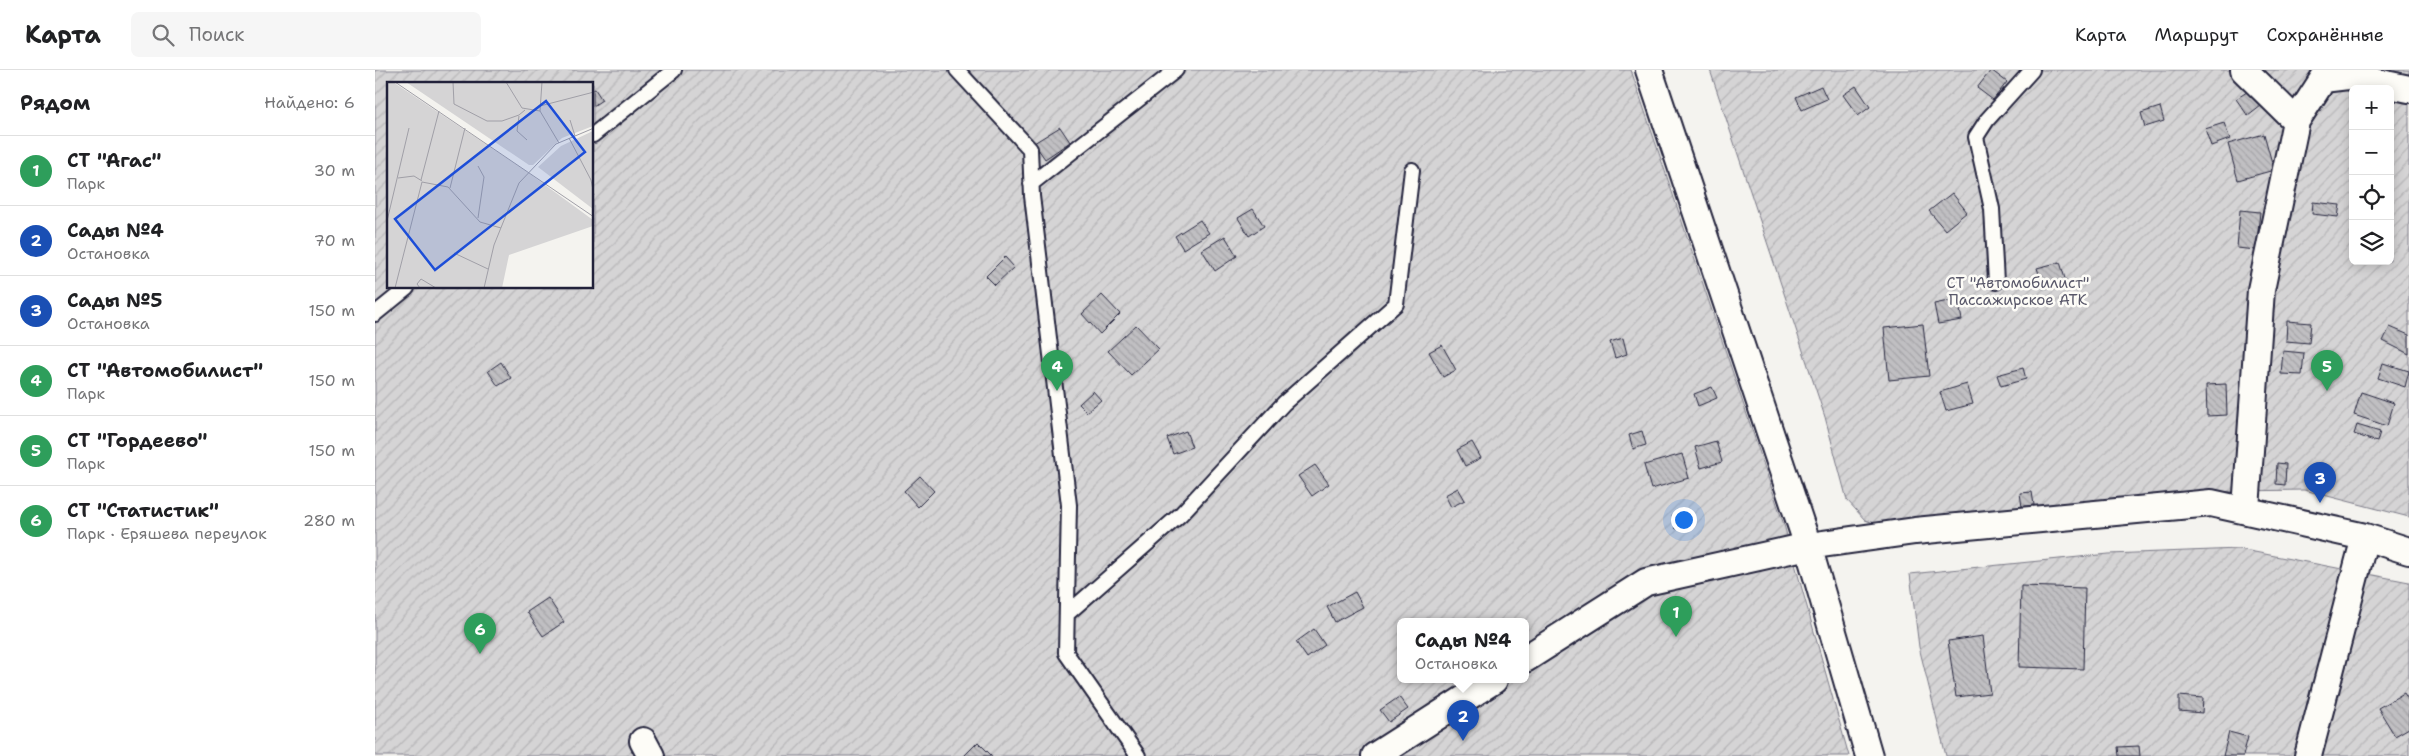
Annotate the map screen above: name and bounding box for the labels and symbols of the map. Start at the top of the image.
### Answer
inset map [387,82,594,289]
park label: СТ "Автомобилист" Пассажирское АТК [1947,273,2089,310]
pin: 4 [1041,350,1073,391]
pin: 5 [2311,350,2343,391]
pin: 3 [2304,462,2336,503]
your location [1671,507,1697,533]
pin: 1 [1660,596,1692,637]
pin: 6 [464,613,496,654]
pin: 2 [1447,700,1479,741]

